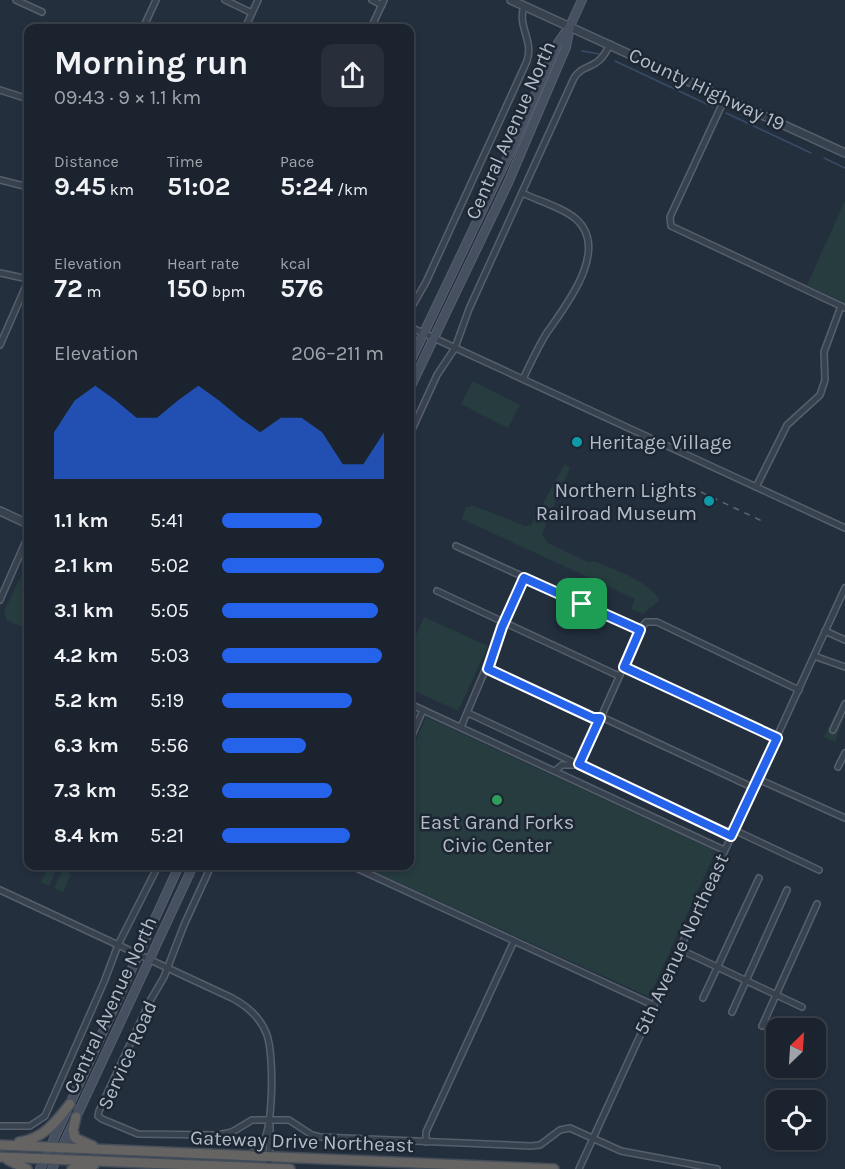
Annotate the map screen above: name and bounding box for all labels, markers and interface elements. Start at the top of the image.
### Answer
street label: Central Avenue North [461,37,560,223]
street label: County Highway 19 [625,43,788,136]
text: Morning run [54,44,248,82]
button: share [321,44,384,107]
text: 09:43 · 9 × 1.1 km [54,86,201,109]
text: Distance [54,152,119,171]
text: Time [167,152,203,171]
text: Pace [280,152,314,171]
text: 9.45 [54,171,106,202]
text: 51:02 [167,171,231,202]
text: 5:24 [280,171,333,202]
text: km [106,180,134,199]
text: /km [333,180,368,199]
text: Elevation [54,254,122,273]
text: Heart rate [167,254,239,273]
text: kcal [280,254,311,273]
text: 72 [54,273,83,304]
text: 150 [167,273,208,304]
text: 576 [280,273,324,304]
text: m [83,282,101,301]
text: bpm [208,282,245,301]
text: Elevation [54,342,139,365]
text: 206–211 m [291,342,384,365]
place label: Heritage Village [589,431,732,454]
marker: Heritage Village [570,435,584,449]
place label: Northern Lights Railroad Museum [536,479,697,525]
marker: Northern Lights Railroad Museum [702,494,716,508]
text: 1.1 km [54,509,108,532]
text: 5:41 [150,509,184,532]
text: 2.1 km [54,554,113,577]
text: 5:02 [150,554,189,577]
pin [556,578,607,629]
icon: arrive [565,587,598,620]
text: 3.1 km [54,599,114,622]
text: 5:05 [150,599,189,622]
text: 4.2 km [54,644,118,667]
text: 5:03 [150,644,190,667]
text: 5.2 km [54,689,118,712]
text: 5:19 [150,689,184,712]
text: 6.3 km [54,734,119,757]
text: 5:56 [150,734,189,757]
text: 7.3 km [54,779,117,802]
text: 5:32 [150,779,189,802]
marker: East Grand Forks Civic Center [490,793,504,807]
place label: East Grand Forks Civic Center [420,811,574,857]
text: 8.4 km [54,824,119,847]
text: 5:21 [150,824,184,847]
street label: 5th Avenue Northeast [629,850,734,1038]
street label: Central Avenue North [59,913,162,1097]
street label: Service Road [93,997,162,1113]
north arrow [766,1018,826,1078]
map controls [766,1018,826,1150]
button: locate [766,1090,826,1150]
street label: Gateway Drive Northeast [190,1126,415,1157]

